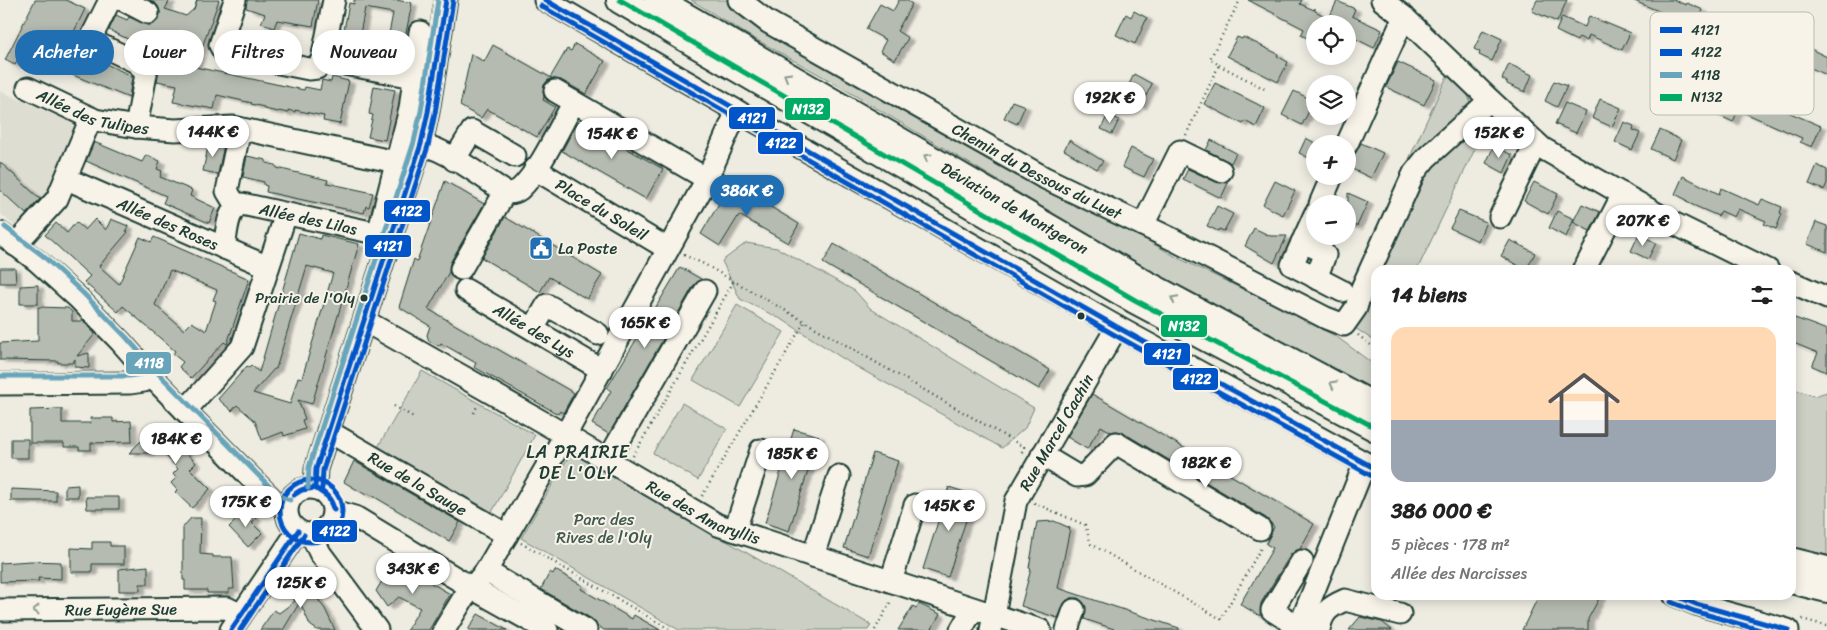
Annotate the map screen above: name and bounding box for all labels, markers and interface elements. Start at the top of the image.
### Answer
legend [1650,12,1814,115]
map controls [1306,15,1356,245]
button: locate [1306,15,1356,65]
text: 4121 [1691,18,1720,43]
chip: Acheter [15,30,114,75]
chip: Louer [124,30,204,75]
chip: Filtres [214,30,302,75]
chip: Nouveau [312,30,415,75]
text: 4122 [1691,40,1722,65]
text: 4118 [1691,63,1721,88]
one-way arrow [783,72,792,82]
button: layers [1306,75,1356,125]
street label: Allée des Tulipes [31,79,151,142]
pin: 192K € [1069,82,1151,124]
text: 192K € [1085,83,1135,112]
text: N132 [1691,85,1722,110]
line badge: N132 [784,97,831,121]
text: N132 [791,97,825,122]
line badge: 4121 [728,106,776,130]
text: 4121 [737,106,766,131]
street label: Chemin du Dessous du Luet [947,114,1128,228]
pin: 144K € [172,116,254,158]
pin: 152K € [1458,116,1540,159]
text: 144K € [187,117,239,146]
pin: 154K € [571,118,653,160]
text: 152K € [1474,118,1524,147]
text: 154K € [586,119,638,148]
line badge: 4122 [757,131,804,155]
text: 4122 [765,131,797,156]
button: + [1306,135,1356,185]
one-way arrow [924,154,933,164]
street label: Déviation de Montgeron [936,154,1095,263]
street label: Place du Soleil [550,170,654,249]
pin: 386K € [706,174,788,217]
text: 386K € [721,176,773,205]
street label: Allée des Roses [111,188,224,258]
street label: Allée des Lilas [256,194,361,243]
button: − [1306,195,1356,245]
line badge: 4122 [383,199,431,223]
text: 4122 [391,199,423,224]
pin: 207K € [1602,204,1684,247]
text: 207K € [1617,206,1670,235]
line badge: 4121 [364,234,412,258]
text: 4121 [373,234,402,259]
place label: La Poste [558,234,617,263]
public building icon: La Poste [528,235,554,261]
text: 14 biens [1391,276,1467,314]
icon: filters [1748,281,1776,309]
place label: Prairie de l'Oly [255,285,355,311]
marker: Prairie de l'Oly [359,293,369,303]
street label: Allée des Lys [487,294,581,366]
one-way arrow [1171,296,1180,306]
pin: 165K € [604,306,686,349]
text: 165K € [620,308,670,337]
unlabelled marker [1076,311,1086,321]
line badge: N132 [1160,314,1208,338]
text: N132 [1167,314,1201,339]
line badge: 4121 [1143,342,1191,366]
text: 4121 [1152,342,1181,367]
line badge: 4118 [125,351,172,375]
text: 4118 [133,351,164,376]
icon: home [1539,360,1629,450]
line badge: 4122 [1172,367,1219,391]
text: 4122 [1180,367,1212,392]
street label: Rue Marcel Cachin [1010,368,1102,496]
one-way arrow [1329,380,1338,390]
pin: 184K € [135,422,217,465]
text: 184K € [150,424,202,453]
district label: LA PRAIRIE DE L'OLY [526,436,630,489]
pin: 185K € [751,438,833,480]
text: 185K € [767,439,817,468]
street label: Rue de la Sauge [363,443,473,524]
pin: 182K € [1165,446,1247,489]
text: 182K € [1181,448,1231,477]
street label: Rue des Amaryllis [641,471,765,553]
pin: 175K € [205,486,287,528]
text: 175K € [221,487,271,516]
pin: 145K € [908,490,990,532]
text: 145K € [923,491,975,520]
text: 386 000 € [1391,492,1492,530]
park label: Parc des Rives de l'Oly [556,505,652,552]
line badge: 4122 [311,519,358,543]
text: 4122 [319,519,351,544]
text: 5 pièces · 178 m² [1391,530,1510,559]
pin: 343K € [372,552,454,595]
text: 343K € [387,554,439,583]
text: Allée des Narcisses [1391,559,1527,588]
pin: 125K € [260,566,342,609]
text: 125K € [276,568,326,597]
street label: Rue Eugène Sue [65,594,177,624]
one-way arrow [32,605,40,615]

